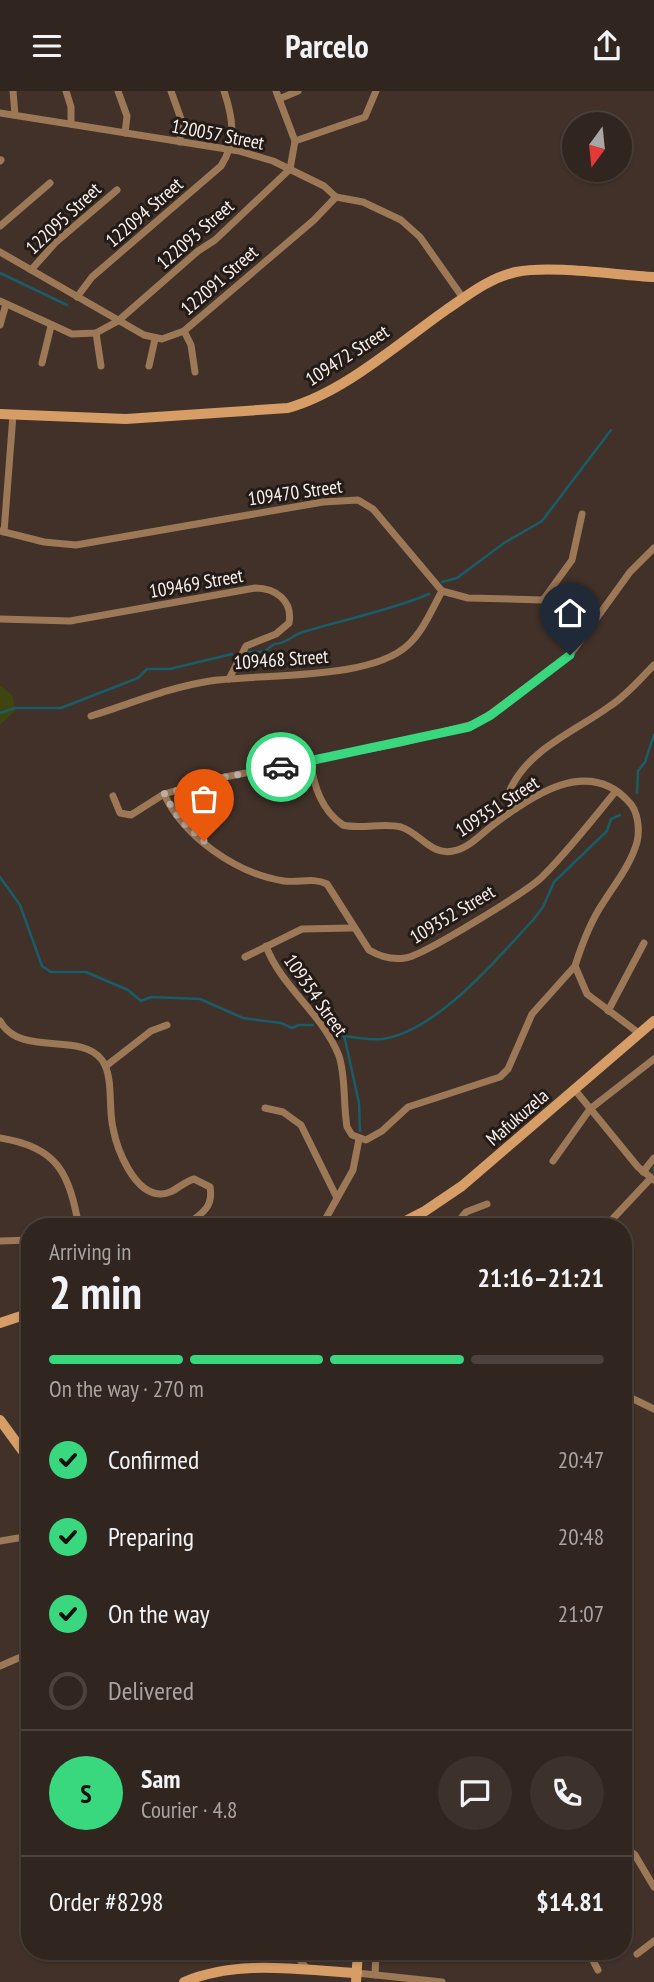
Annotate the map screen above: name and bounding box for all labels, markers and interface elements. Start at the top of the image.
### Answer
text: Parcelo [285,25,369,67]
icon: menu [28,27,66,65]
icon: share [588,27,626,65]
north arrow [562,112,632,182]
map controls [562,112,632,182]
street label: 120057 Street [170,113,267,155]
street label: 122094 Street [100,171,188,252]
street label: 122095 Street [20,176,106,259]
street label: 122093 Street [151,193,239,274]
street label: 122091 Street [175,239,263,320]
street label: 109472 Street [301,319,394,391]
street label: 109470 Street [246,473,344,510]
street label: 109469 Street [147,563,245,603]
pin [540,583,600,655]
icon: home [551,594,589,632]
street label: 109468 Street [233,644,330,674]
courier [246,732,316,802]
icon: car [262,748,300,786]
pin [174,769,234,841]
street label: 109351 Street [451,770,544,842]
icon: bag [185,780,223,818]
street label: 109352 Street [405,879,499,949]
street label: 109354 Street [279,949,353,1041]
street label: Mafukuzela [481,1083,553,1151]
text: Arriving in [49,1237,131,1266]
text: 21:16–21:21 [477,1261,604,1294]
text: 2 min [49,1262,142,1322]
text: On the way · 270 m [49,1374,204,1403]
icon: check [49,1441,87,1479]
text: Confirmed [108,1443,199,1476]
text: 20:47 [558,1445,604,1474]
icon: check [49,1518,87,1556]
text: Preparing [108,1520,194,1553]
text: 20:48 [558,1522,604,1551]
icon: check [49,1595,87,1633]
text: On the way [108,1597,210,1630]
text: 21:07 [558,1599,604,1628]
text: Delivered [108,1674,194,1707]
button: chat [438,1756,512,1830]
button: phone [530,1756,604,1830]
text: Sam [141,1762,180,1795]
text: S [80,1777,92,1810]
text: Courier · 4.8 [141,1795,237,1824]
text: Order #8298 [49,1885,164,1918]
text: $14.81 [536,1885,604,1918]

